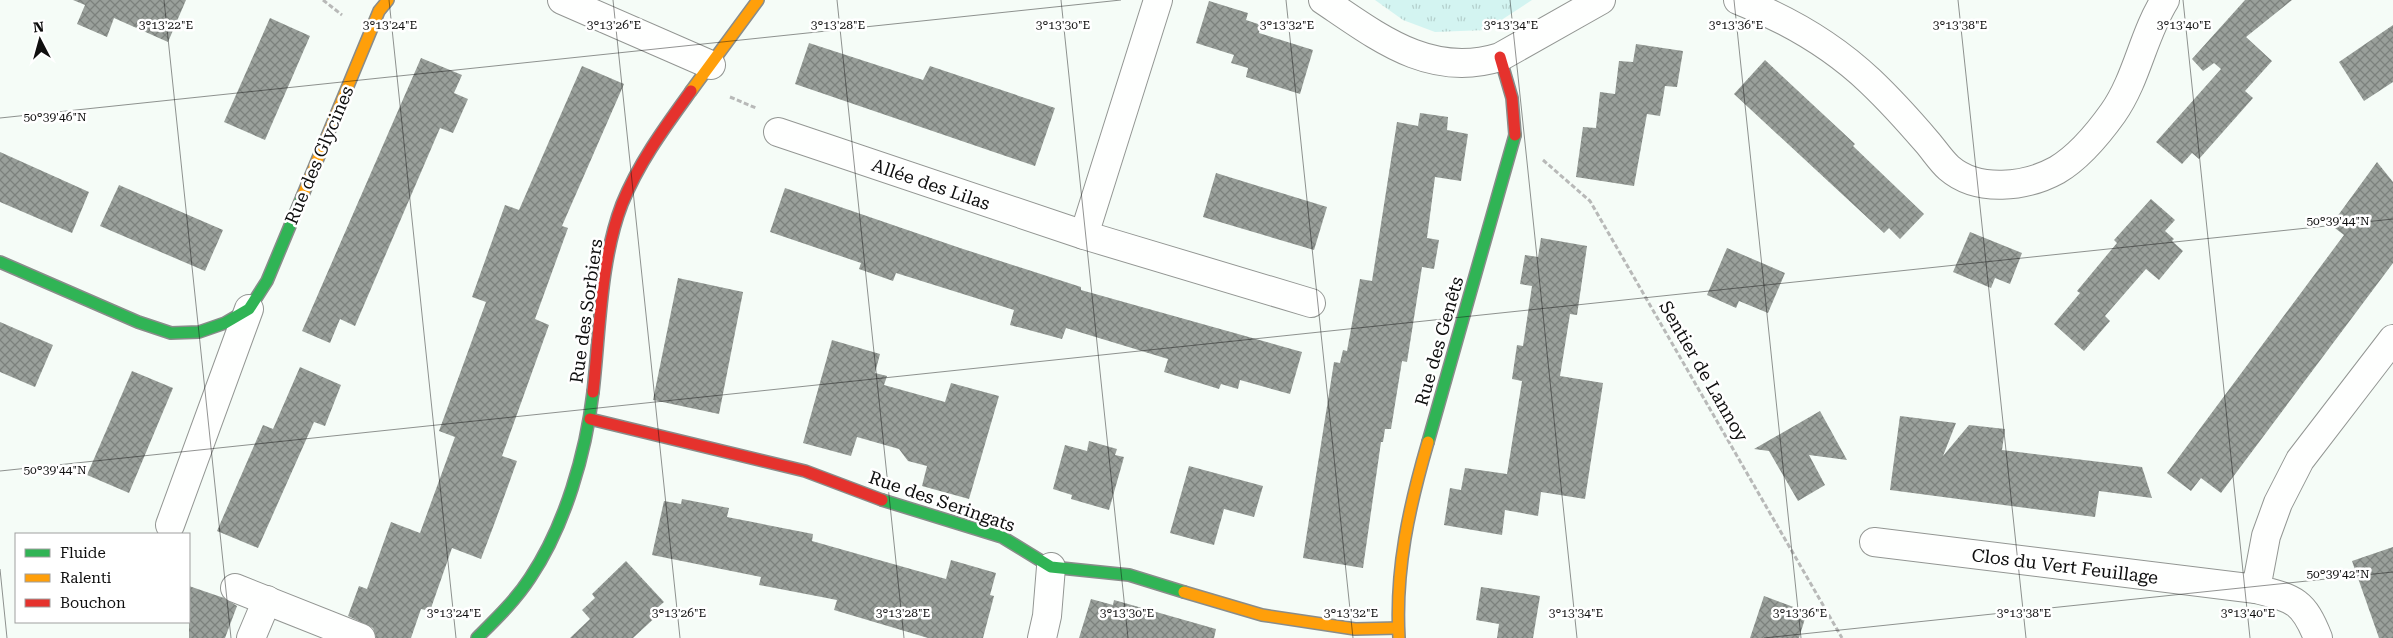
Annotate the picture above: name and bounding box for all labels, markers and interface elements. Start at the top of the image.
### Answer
north arrow [15,15,65,65]
text: 3°13'22"E [139,18,193,32]
text: 3°13'24"E [363,18,417,32]
text: 3°13'26"E [587,18,641,32]
text: 3°13'28"E [811,18,865,32]
text: 3°13'30"E [1036,18,1090,32]
text: 3°13'32"E [1260,18,1314,32]
text: 3°13'34"E [1484,18,1538,32]
text: 3°13'36"E [1709,18,1763,32]
text: 3°13'38"E [1933,18,1987,32]
text: 3°13'40"E [2157,18,2211,32]
text: N [32,19,45,36]
street label: Rue des Glycines [280,83,358,227]
text: 50°39'46"N [23,110,87,124]
street label: Allée des Lilas [869,154,993,214]
text: 50°39'44"N [2306,214,2370,228]
street label: Rue des Sorbiers [565,238,607,384]
street label: Rue des Genêts [1411,274,1467,408]
street label: Sentier de Lannoy [1655,297,1753,445]
text: 50°39'44"N [23,463,87,477]
street label: Rue des Seringats [866,466,1018,536]
legend [15,533,190,623]
text: Fluide [60,544,106,562]
street label: Clos du Vert Feuillage [1971,544,2160,588]
text: 50°39'42"N [2306,567,2370,581]
text: Ralenti [60,569,112,587]
text: Bouchon [60,594,126,612]
text: 3°13'24"E [427,606,481,620]
text: 3°13'26"E [652,606,706,620]
text: 3°13'28"E [876,606,930,620]
text: 3°13'30"E [1100,606,1154,620]
text: 3°13'32"E [1324,606,1378,620]
text: 3°13'34"E [1549,606,1603,620]
text: 3°13'36"E [1773,606,1827,620]
text: 3°13'38"E [1997,606,2051,620]
text: 3°13'40"E [2221,606,2275,620]

